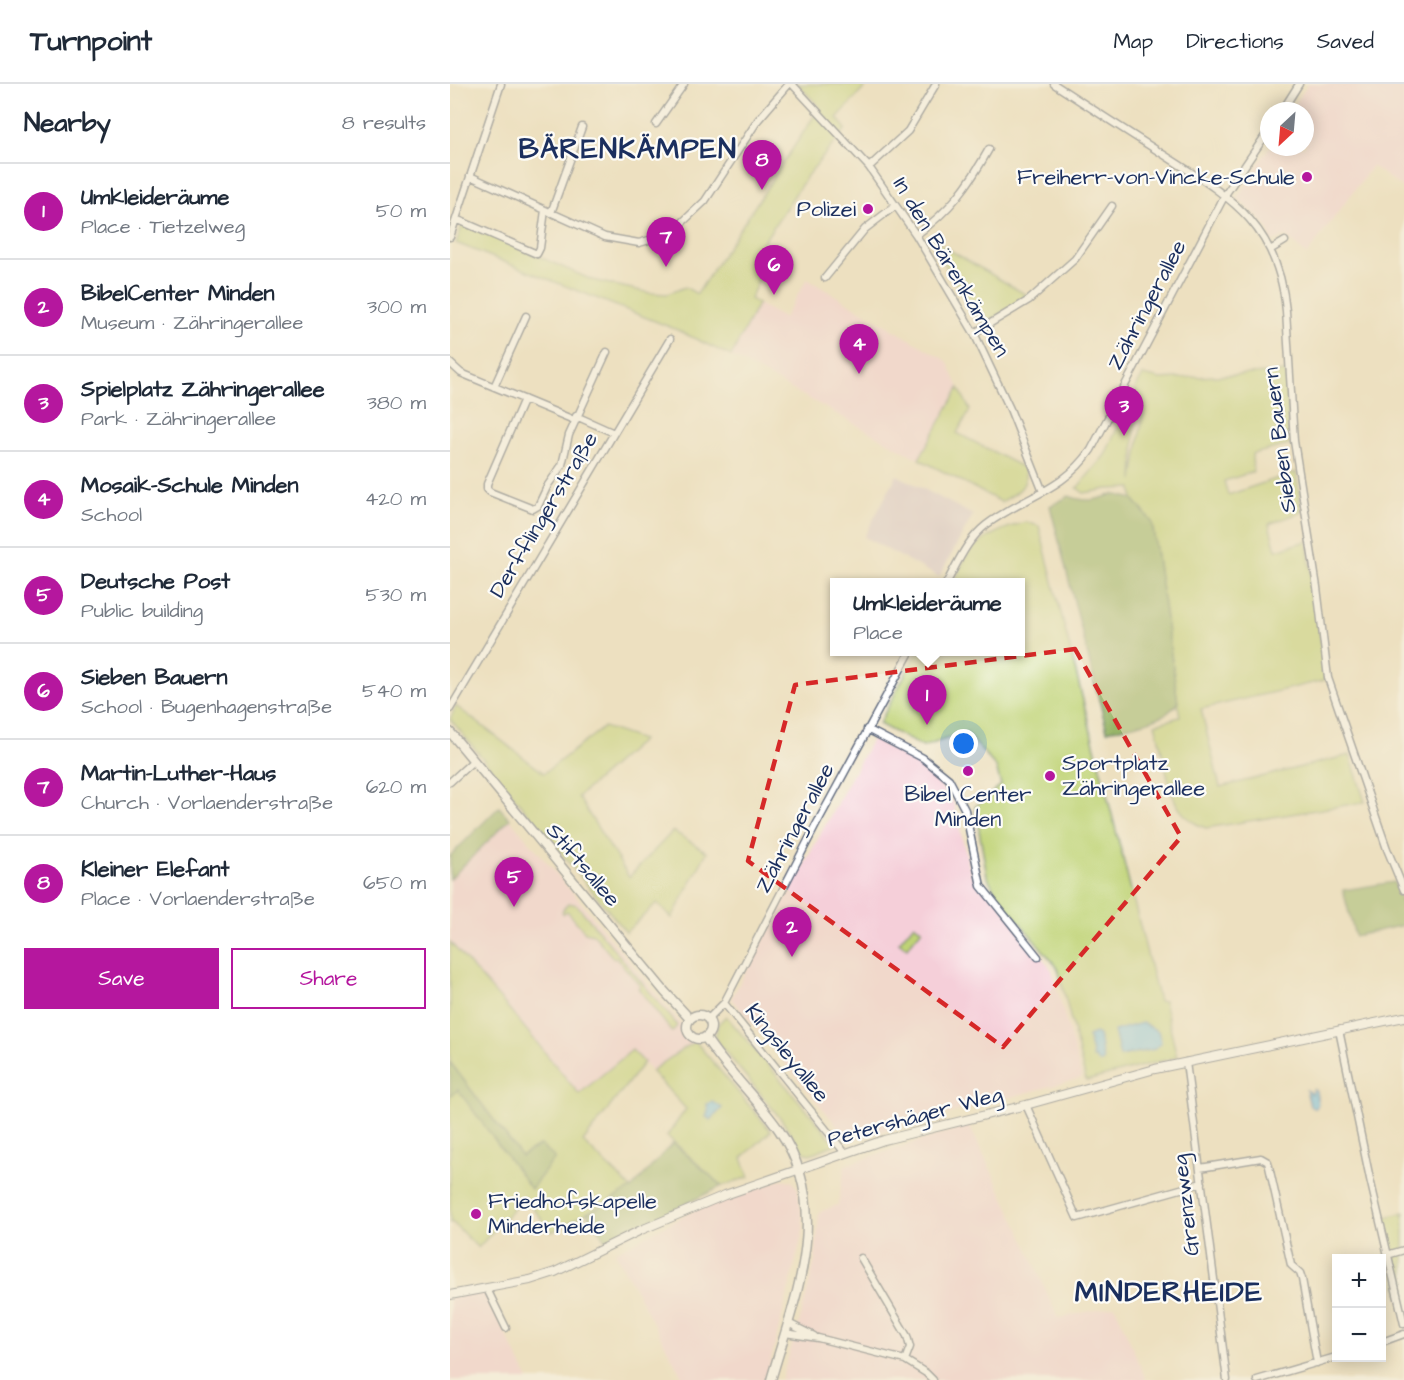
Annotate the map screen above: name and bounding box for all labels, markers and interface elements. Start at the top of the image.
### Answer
text: Turnpoint [30,22,152,61]
text: Map [1113,27,1153,56]
text: Directions [1186,27,1284,56]
text: Saved [1317,27,1374,56]
north arrow [1260,102,1314,156]
text: Nearby [24,105,111,141]
text: 8 results [342,109,426,137]
district label: BÄRENKÄMPEN [519,130,737,169]
pin: 8 [742,141,782,190]
place label: Freiherr-von-Vincke-Schule [1017,162,1295,193]
marker: Freiherr-von-Vincke-Schule [1300,170,1314,184]
street label: In den Bärenkämpen [885,171,1017,363]
text: Umkleideräume [81,182,229,213]
place label: Polizei [797,194,856,225]
text: 1 [42,197,45,225]
text: 50 m [376,197,426,225]
marker: Polizei [861,202,875,216]
text: Place · Tietzelweg [81,213,245,241]
pin: 7 [646,218,686,267]
street label: Zähringerallee [1100,234,1195,376]
pin: 6 [754,246,794,295]
text: BibelCenter Minden [81,278,275,309]
text: 2 [38,293,49,321]
text: 300 m [367,293,426,321]
text: Museum · Zähringerallee [81,309,303,337]
pin: 4 [840,324,878,374]
street label: Sieben Bauern [1256,365,1304,515]
text: Spielplatz Zähringerallee [81,374,325,405]
pin: 3 [1104,386,1144,436]
text: 3 [38,389,49,417]
text: 380 m [367,389,426,417]
text: Park · Zähringerallee [81,405,276,433]
street label: Derfflingerstraße [482,426,607,604]
text: Mosaik-Schule Minden [81,470,299,501]
text: 4 [37,485,50,513]
text: 420 m [365,485,426,513]
text: School [81,501,142,529]
text: Deutsche Post [81,566,230,597]
popup [830,578,1025,656]
text: 5 [36,581,51,609]
text: 530 m [365,581,426,609]
text: Umkleideräume [853,588,1002,619]
text: Public building [81,597,203,625]
text: Place [853,619,903,647]
text: Sieben Bauern [81,662,227,693]
pin: 1 [908,676,946,725]
text: 6 [37,677,50,705]
text: 540 m [362,677,426,705]
text: School · Bugenhagenstraße [81,693,332,721]
your location [949,729,978,758]
place label: Sportplatz Zähringerallee [1062,748,1205,805]
street label: Zähringerallee [748,757,843,899]
text: Martin-Luther-Haus [81,758,276,789]
marker: Bibel Center Minden [961,764,975,778]
marker: Sportplatz Zähringerallee [1043,769,1057,783]
text: 7 [37,773,50,801]
text: 620 m [366,773,426,801]
place label: Bibel Center Minden [905,779,1031,835]
text: Church · Vorlaenderstraße [81,789,333,817]
street label: Stiftsallee [539,816,627,914]
text: Kleiner Elefant [81,854,229,885]
pin: 5 [494,858,534,907]
text: 8 [37,869,50,897]
text: 650 m [363,869,426,897]
text: Place · Vorlaenderstraße [81,885,315,913]
pin: 2 [772,908,812,957]
button: Save [24,948,219,1009]
button: Share [231,948,426,1009]
street label: Kingsleyallee [737,997,837,1110]
street label: Petershäger Weg [824,1079,1006,1156]
street label: Grenzweg [1164,1152,1209,1258]
place label: Friedhofskapelle Minderheide [488,1186,657,1242]
marker: Friedhofskapelle Minderheide [469,1207,483,1221]
map controls [1332,1254,1386,1362]
button: + [1332,1254,1386,1308]
district label: MINDERHEIDE [1075,1273,1263,1312]
button: − [1332,1308,1386,1362]

